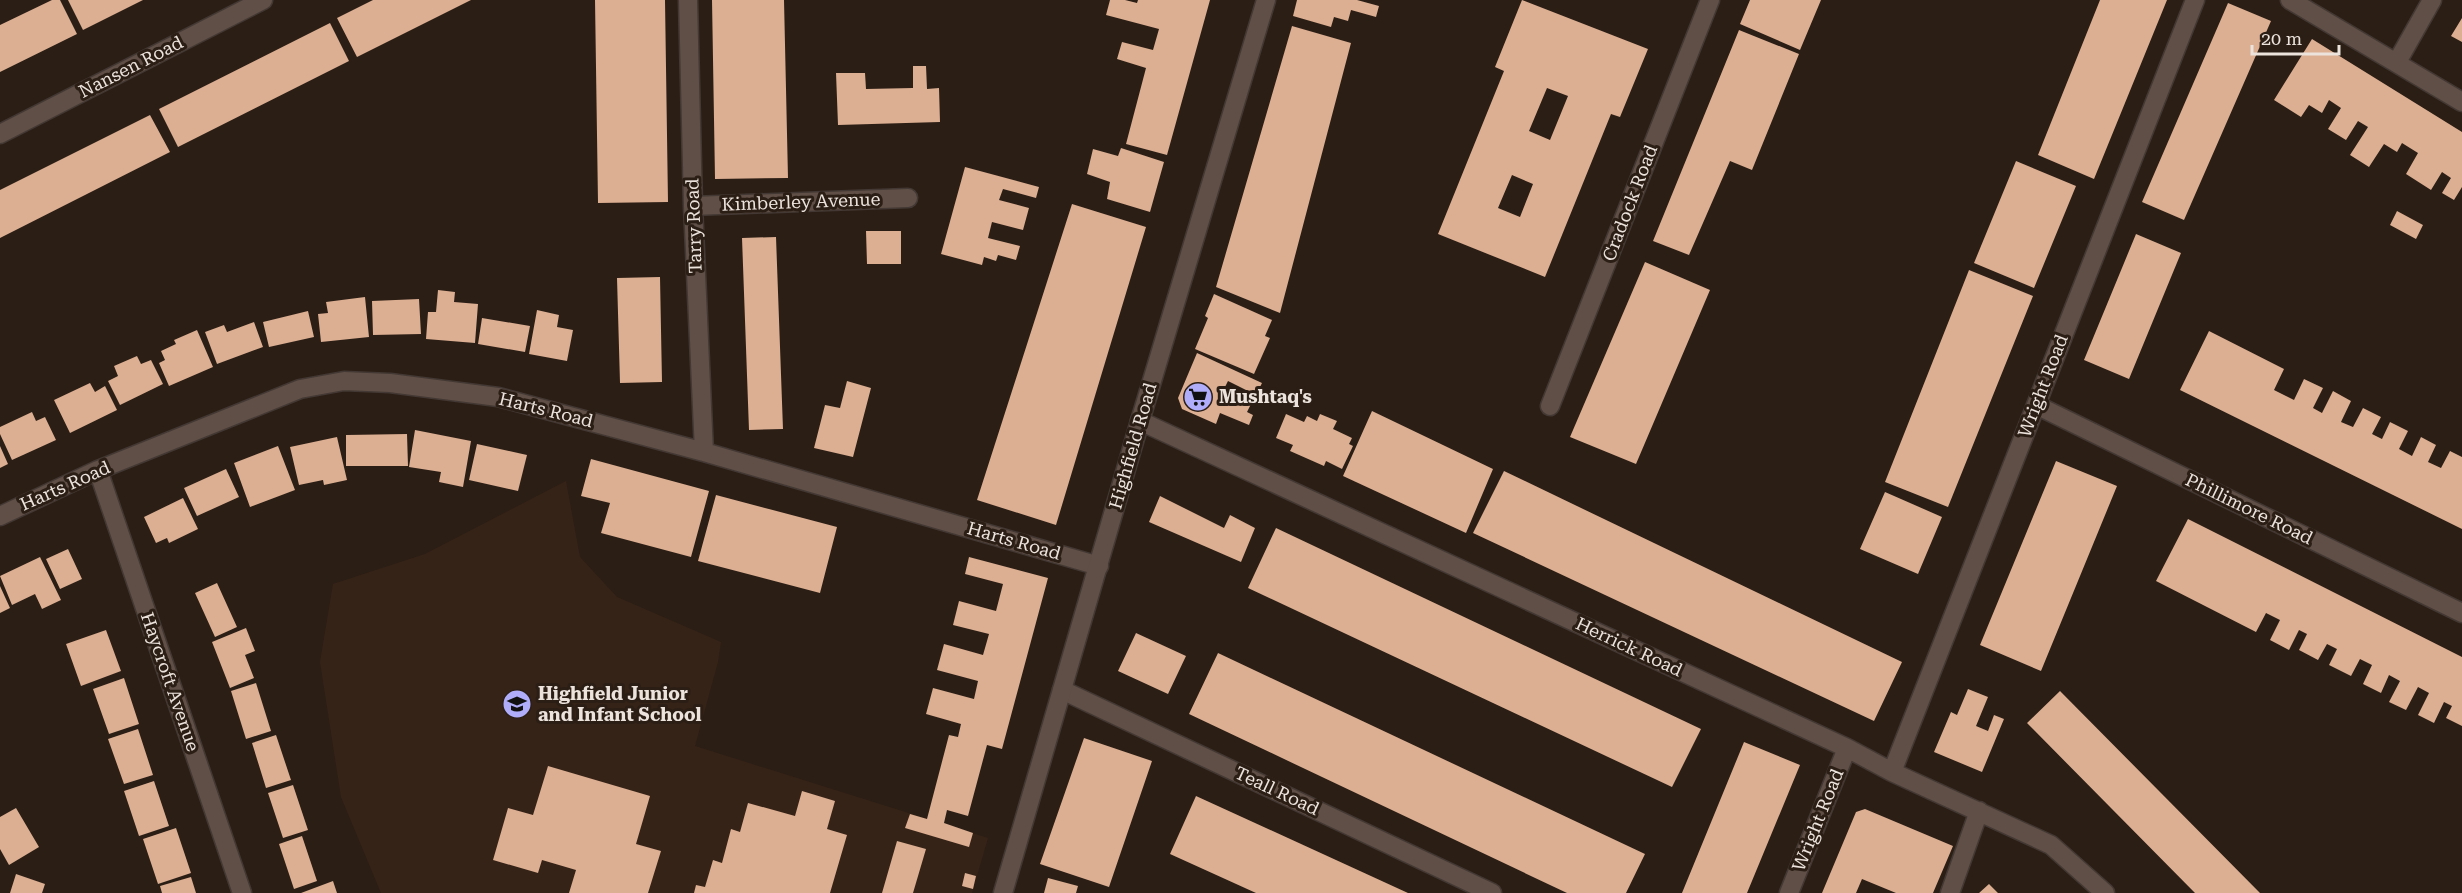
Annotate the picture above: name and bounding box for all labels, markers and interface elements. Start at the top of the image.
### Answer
scale bar [2252,18,2339,56]
text: 20 m [2261,28,2302,49]
street label: Nansen Road [75,31,187,102]
street label: Cradock Road [1598,141,1661,264]
street label: Tarry Road [681,178,706,274]
street label: Kimberley Avenue [721,188,881,215]
street label: Wright Road [2013,331,2072,440]
street label: Highfield Road [1104,380,1161,511]
supermarket icon: Mushtaq's [1182,381,1214,413]
place label: Mushtaq's [1219,386,1312,407]
street label: Harts Road [497,388,596,431]
street label: Harts Road [17,456,113,515]
street label: Phillimore Road [2182,469,2317,549]
street label: Harts Road [965,517,1064,564]
street label: Haycroft Avenue [137,610,204,754]
street label: Herrick Road [1572,613,1686,681]
place label: Highfield Junior and Infant School [538,683,702,725]
school or university icon: Highfield Junior and Infant School [501,688,533,720]
street label: Teall Road [1232,762,1323,819]
street label: Wright Road [1788,765,1848,874]

